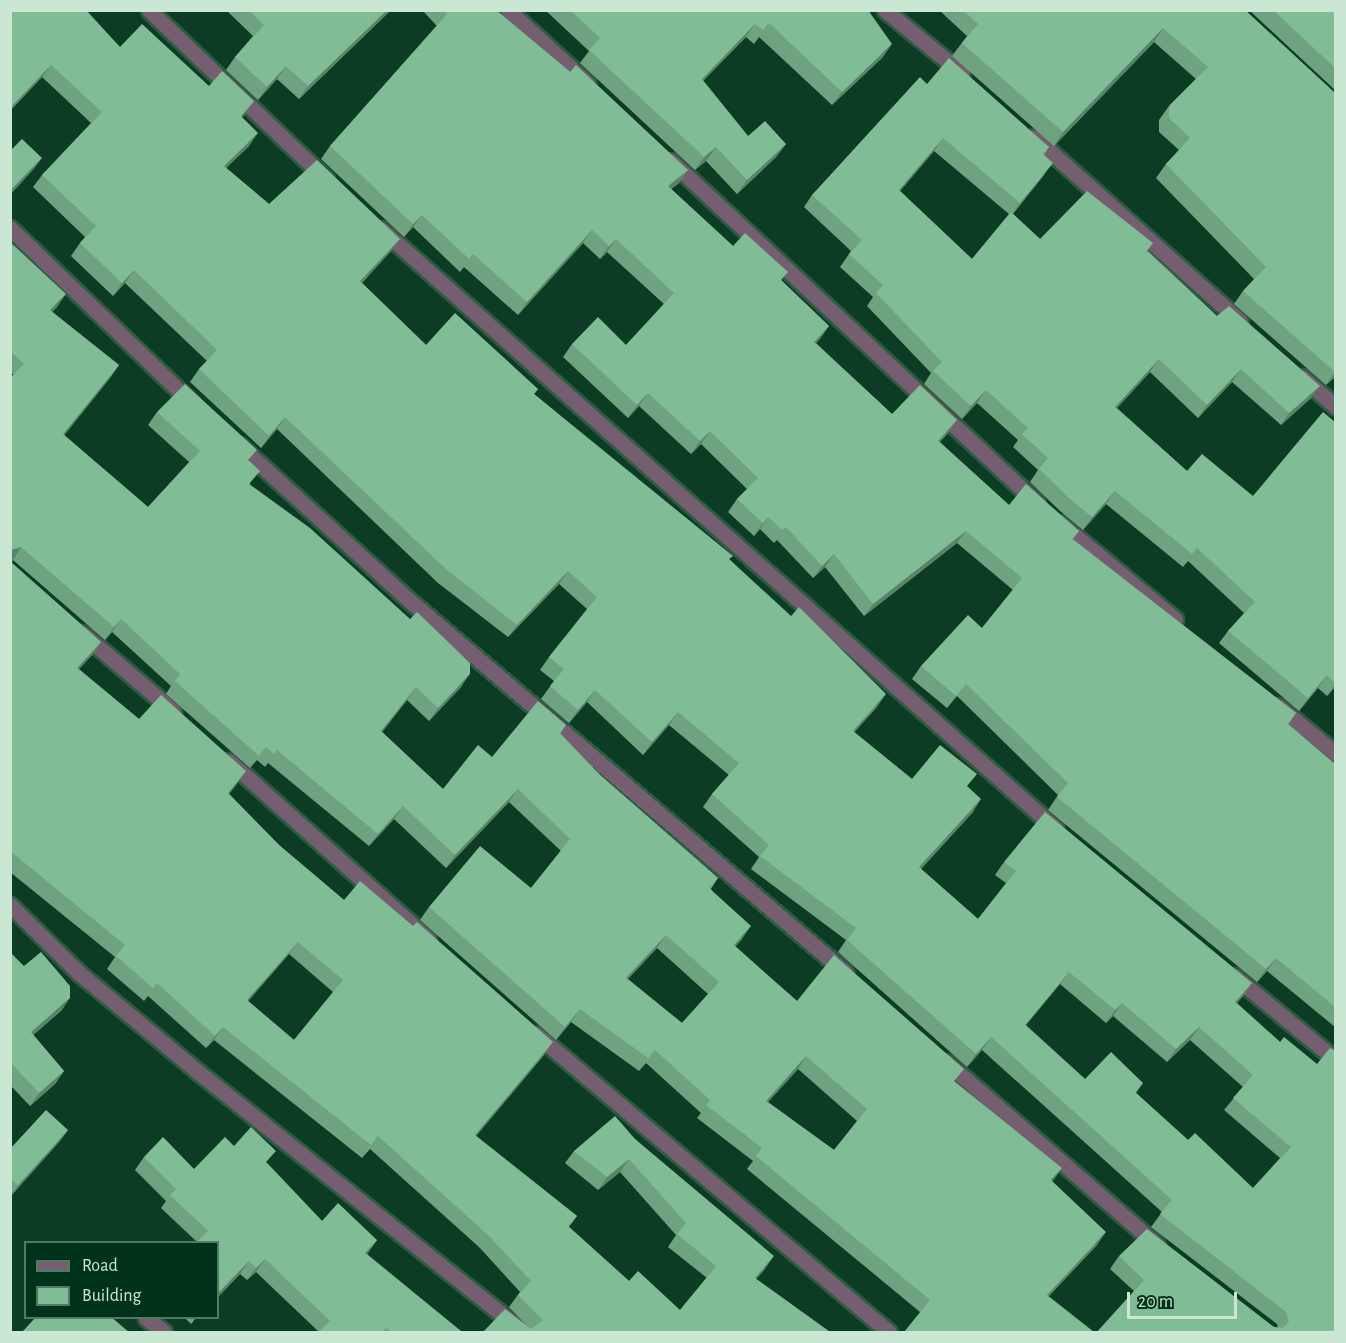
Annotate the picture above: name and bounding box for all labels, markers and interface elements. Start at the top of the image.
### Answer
legend [24,1241,219,1319]
text: Road [82,1257,118,1275]
scale bar [1130,1280,1240,1318]
text: Building [82,1287,141,1305]
text: 20 m [1138,1293,1173,1311]

